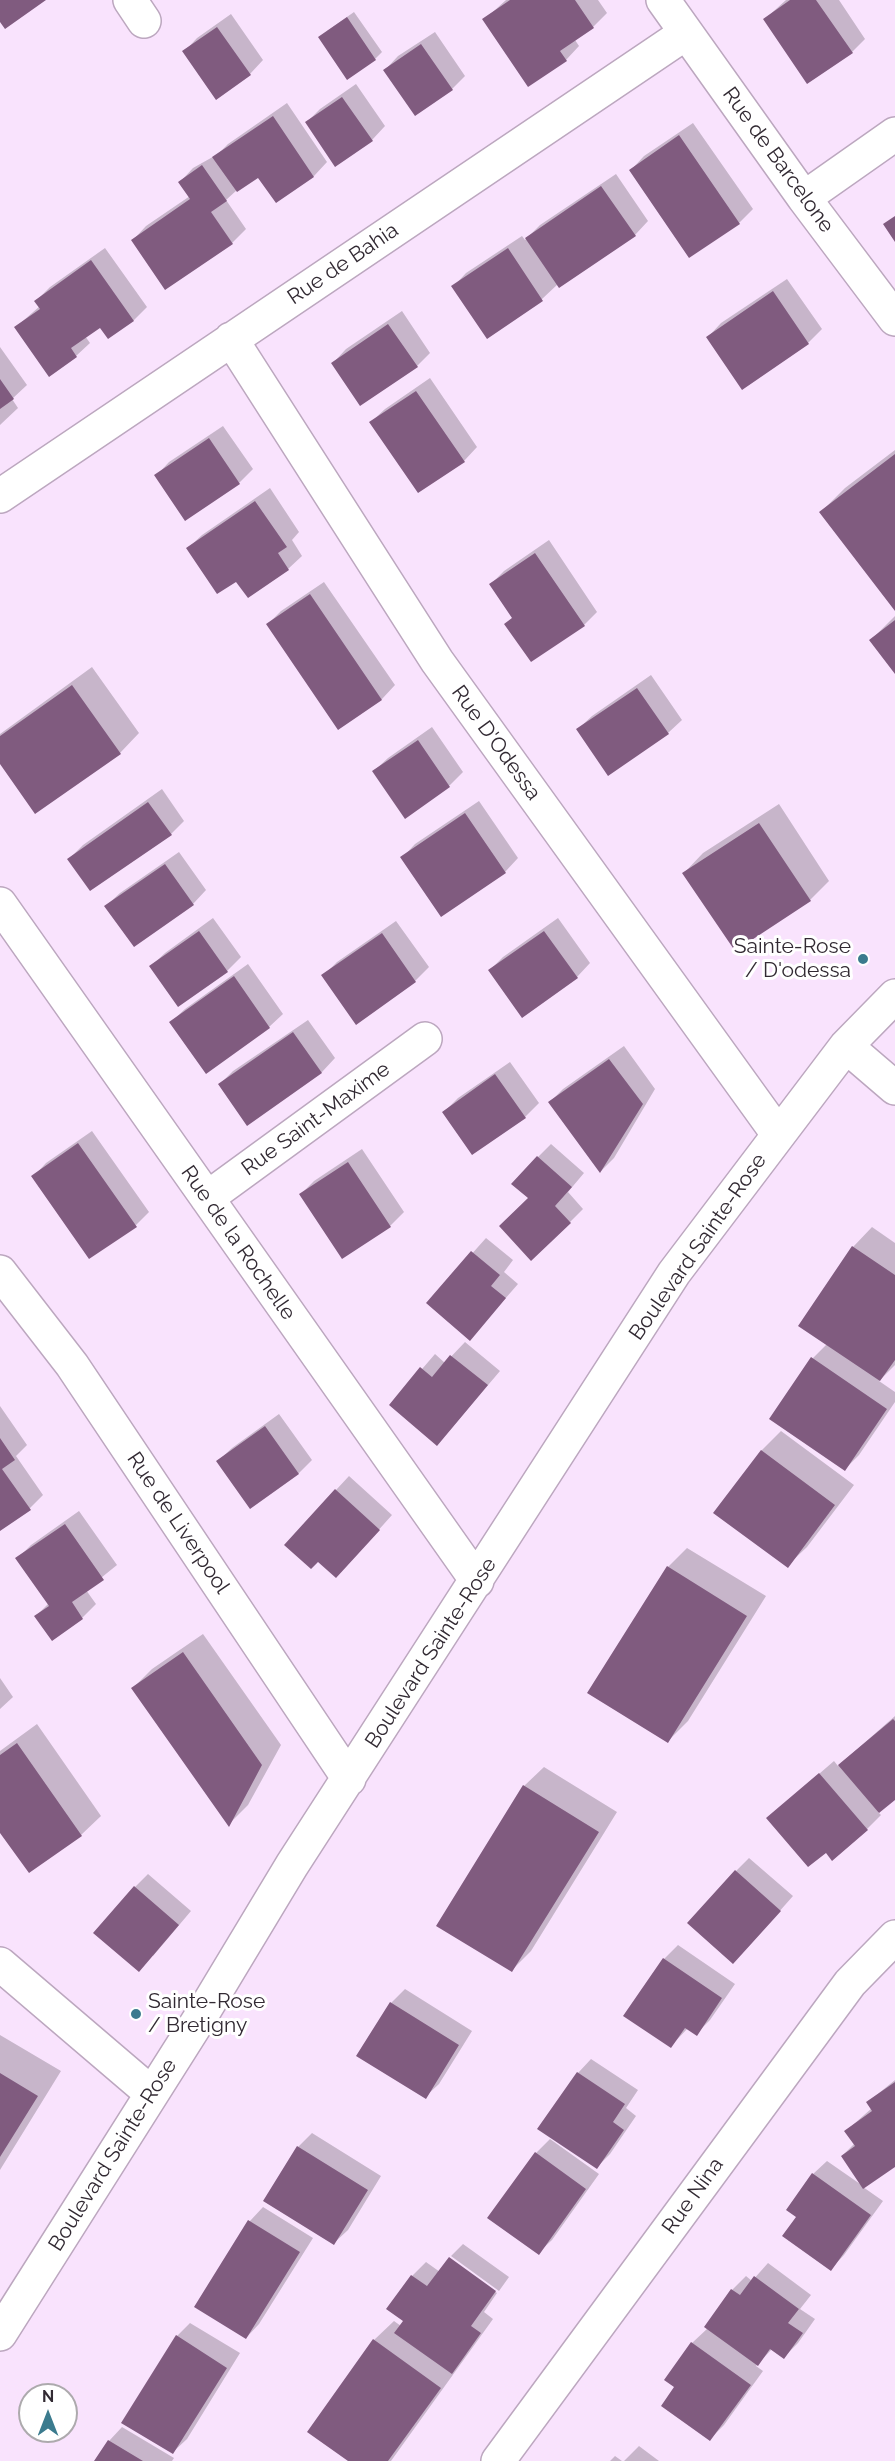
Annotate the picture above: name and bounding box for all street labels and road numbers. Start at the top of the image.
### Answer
street label: Rue de Barcelone [717,82,839,238]
street label: Rue de Bahia [283,218,403,310]
street label: Rue D'Odessa [446,681,546,805]
street label: Rue Saint-Maxime [237,1057,395,1181]
street label: Boulevard Sainte-Rose [624,1149,772,1345]
street label: Rue de la Rochelle [175,1161,301,1325]
street label: Rue de Liverpool [121,1447,235,1599]
street label: Boulevard Sainte-Rose [360,1553,502,1753]
street label: Boulevard Sainte-Rose [44,2054,182,2256]
street label: Rue Nina [657,2153,729,2239]

